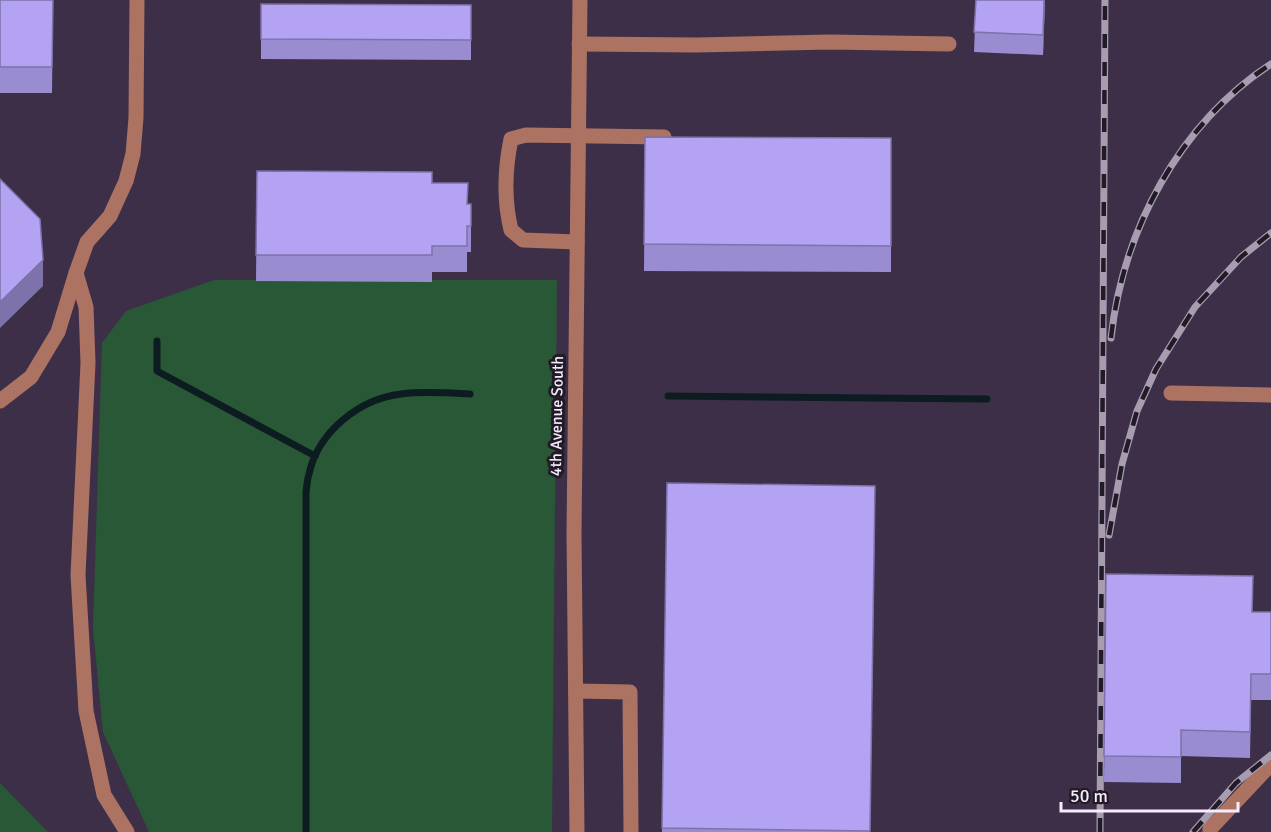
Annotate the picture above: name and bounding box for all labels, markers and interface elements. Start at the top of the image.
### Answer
street label: 4th Avenue South [546,356,568,476]
scale bar [1061,775,1238,813]
text: 50 m [1070,785,1108,807]

